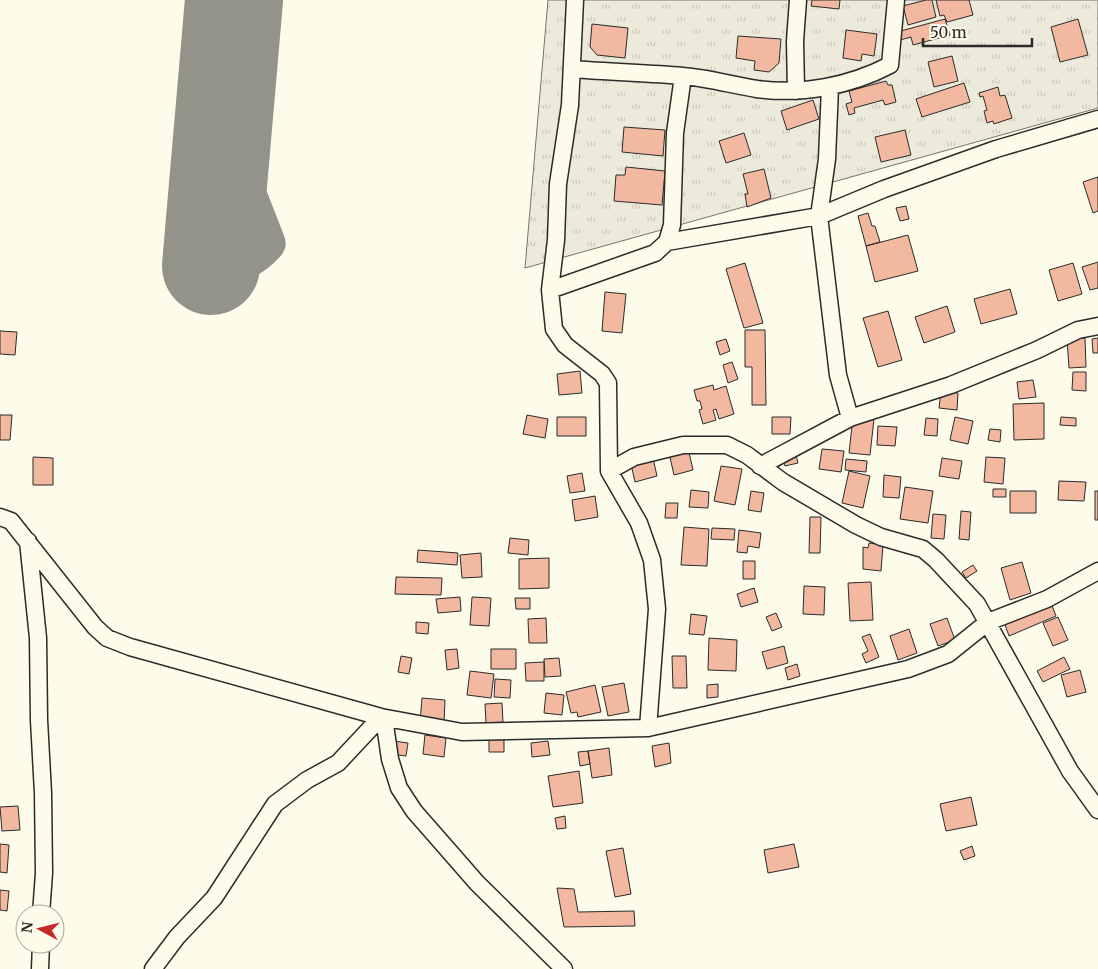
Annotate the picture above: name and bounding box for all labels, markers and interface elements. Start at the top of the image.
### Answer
scale bar [923,15,1032,47]
text: 50 m [930,23,967,42]
north arrow [15,904,65,954]
text: N [17,921,37,934]

